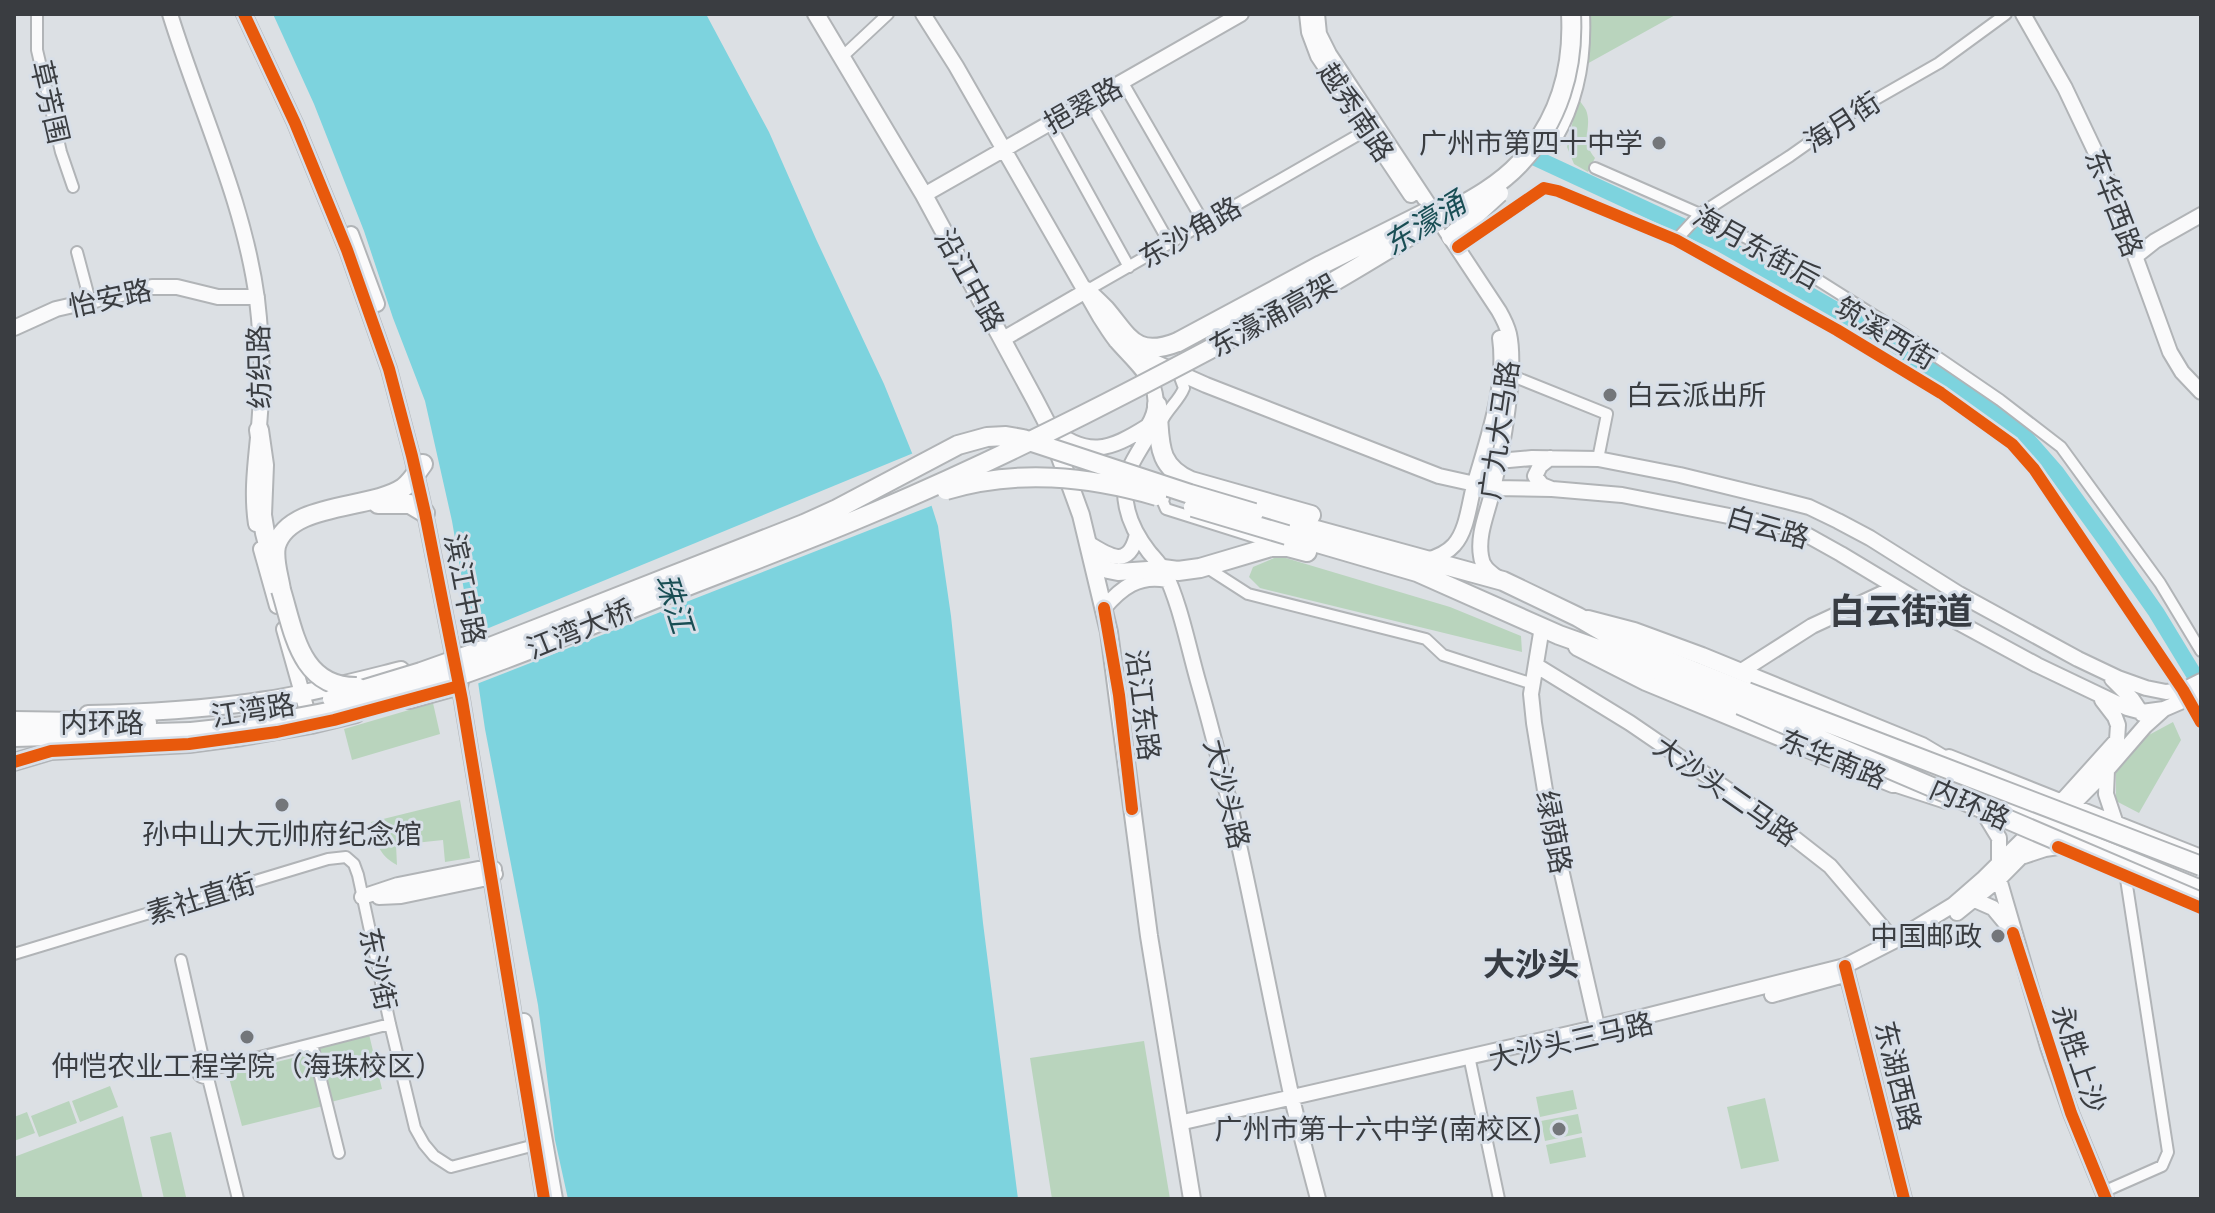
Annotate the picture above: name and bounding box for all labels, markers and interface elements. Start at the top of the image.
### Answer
street label: 越秀南路 [1311,56,1401,168]
street label: 草芳围 [24,57,76,147]
street label: 挹翠路 [1038,70,1128,140]
street label: 海月街 [1798,85,1886,159]
place label: 广州市第四十中学 [1419,126,1643,160]
marker: 广州市第四十中学 [1650,134,1668,152]
street label: 东华西路 [2078,145,2150,261]
water label: 东濠涌 [1376,182,1474,262]
street label: 东沙角路 [1133,189,1247,275]
street label: 海月东街后 [1688,198,1826,296]
street label: 沿江中路 [928,223,1012,337]
street label: 东濠涌高架 [1204,266,1342,364]
street label: 怡安路 [65,273,155,323]
street label: 筑溪西街 [1829,290,1943,376]
street label: 纺织路 [241,325,277,409]
street label: 广九大马路 [1472,358,1526,502]
place label: 白云派出所 [1626,378,1766,412]
marker: 白云派出所 [1601,386,1619,404]
street label: 白云路 [1723,499,1813,555]
street label: 滨江中路 [438,531,492,647]
water label: 珠江 [649,569,702,640]
district label: 白云街道 [1829,589,1973,633]
street label: 江湾大桥 [522,592,638,666]
street label: 沿江东路 [1119,647,1167,763]
street label: 江湾路 [209,687,297,733]
street label: 内环路 [60,706,144,740]
street label: 东华南路 [1775,722,1891,796]
street label: 大沙头二马路 [1647,729,1805,853]
street label: 大沙头路 [1197,736,1257,852]
street label: 内环路 [1925,771,2015,837]
street label: 绿荫路 [1529,788,1579,876]
marker: 孙中山大元帅府纪念馆 [273,796,291,814]
place label: 孙中山大元帅府纪念馆 [142,817,422,851]
street label: 素社直街 [142,865,260,931]
place label: 中国邮政 [1870,919,1982,953]
street label: 东沙街 [353,924,403,1014]
marker: 中国邮政 [1989,927,2007,945]
district label: 大沙头 [1483,945,1579,984]
street label: 永胜上沙 [2045,1001,2113,1117]
street label: 大沙头三马路 [1485,1006,1657,1076]
street label: 东湖西路 [1868,1018,1928,1134]
marker: 仲恺农业工程学院（海珠校区） [238,1028,256,1046]
place label: 仲恺农业工程学院（海珠校区） [51,1049,443,1083]
place label: 广州市第十六中学(南校区) [1215,1112,1543,1146]
marker: 广州市第十六中学(南校区) [1550,1120,1568,1138]

